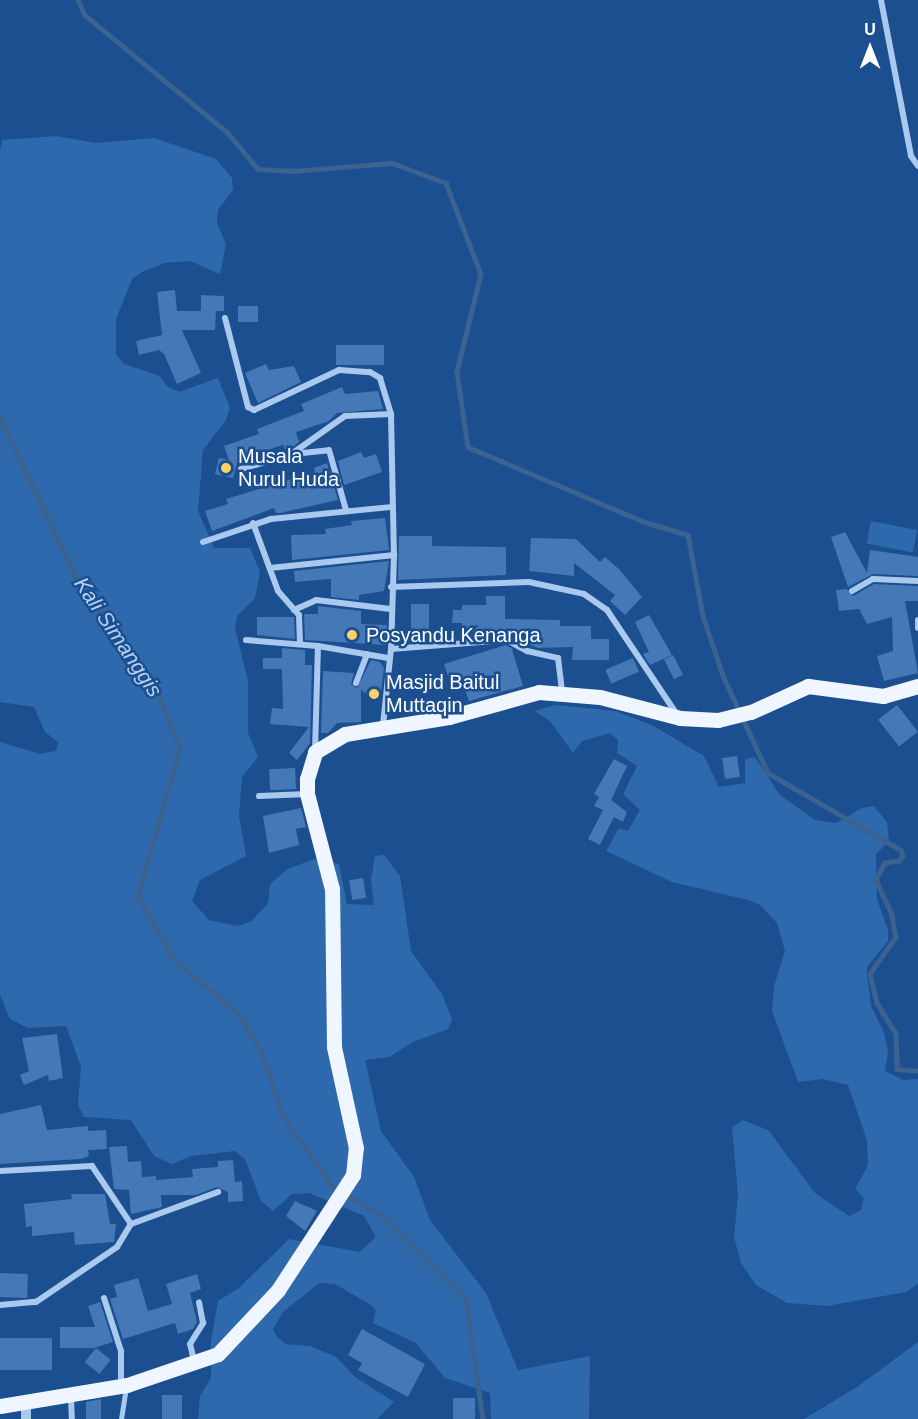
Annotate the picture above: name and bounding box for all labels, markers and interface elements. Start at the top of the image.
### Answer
north arrow [840,18,900,78]
text: U [864,21,876,38]
place label: Musala Nurul Huda [238,444,339,491]
marker: Musala Nurul Huda [219,461,233,475]
water label: Kali Simanggis [69,572,167,702]
place label: Posyandu Kenanga [366,623,541,647]
marker: Posyandu Kenanga [343,626,361,644]
place label: Masjid Baitul Muttaqin [386,670,499,717]
marker: Masjid Baitul Muttaqin [367,687,381,701]

